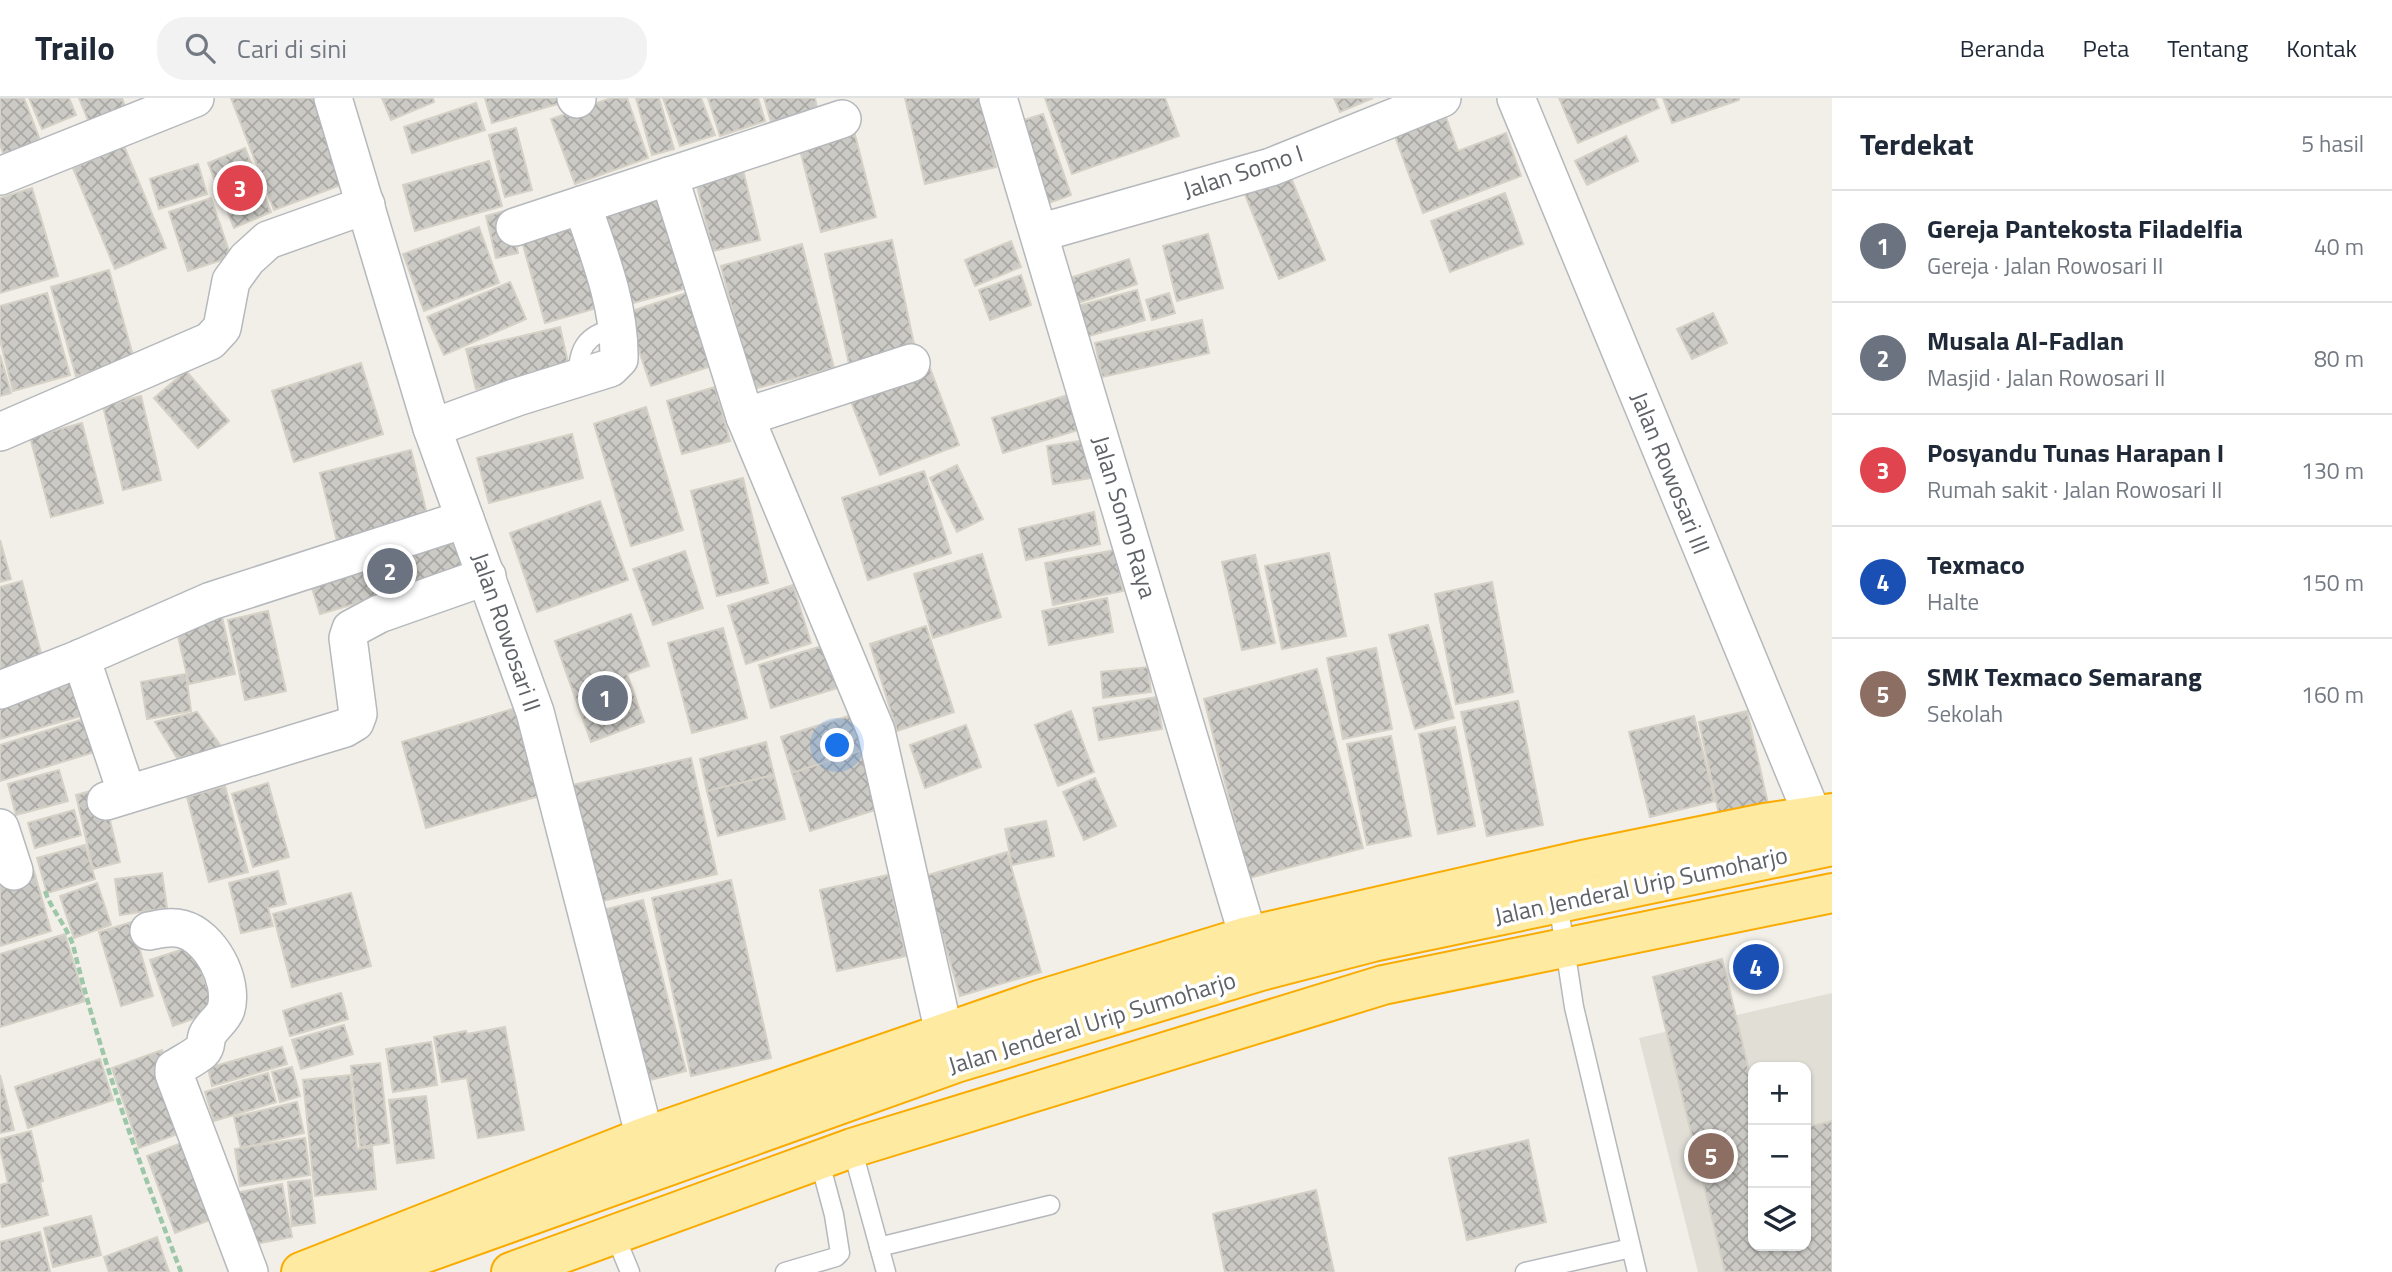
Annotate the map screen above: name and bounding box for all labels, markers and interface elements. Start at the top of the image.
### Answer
search box [157,17,647,80]
text: Trailo [35,23,115,73]
icon: search [181,29,219,67]
text: Cari di sini [237,29,347,68]
text: Beranda [1960,30,2045,66]
text: Peta [2083,30,2129,66]
text: Tentang [2167,30,2248,66]
text: Kontak [2286,30,2357,66]
text: Terdekat [1860,121,1974,167]
text: 5 hasil [2301,126,2364,161]
street label: Jalan Somo I [1178,135,1307,207]
pin: 3 [217,162,263,214]
text: Gereja Pantekosta Filadelfia [1927,209,2243,248]
text: 1 [1877,229,1889,264]
text: 40 m [2314,229,2364,264]
text: Gereja · Jalan Rowosari II [1927,248,2163,283]
text: Musala Al-Fadlan [1927,321,2124,360]
text: 2 [1877,341,1889,376]
text: 80 m [2314,341,2364,376]
text: Masjid · Jalan Rowosari II [1927,360,2165,395]
street label: Jalan Rowosari III [1622,386,1720,559]
street label: Jalan Somo Raya [1083,431,1167,603]
text: Posyandu Tunas Harapan I [1927,433,2224,472]
text: 3 [1877,453,1889,488]
text: 130 m [2301,453,2364,488]
text: Rumah sakit · Jalan Rowosari II [1927,472,2222,507]
pin: 2 [367,545,413,597]
text: Texmaco [1927,545,2025,584]
street label: Jalan Rowosari II [463,547,551,716]
text: 4 [1877,565,1889,600]
text: 150 m [2301,565,2364,600]
text: Halte [1927,584,1979,619]
text: SMK Texmaco Semarang [1927,657,2202,696]
pin: 1 [582,672,628,724]
text: 5 [1877,677,1889,712]
text: 160 m [2301,677,2364,712]
text: Sekolah [1927,696,2003,731]
your location [820,728,854,762]
street label: Jalan Jenderal Urip Sumoharjo [1491,836,1791,934]
pin: 4 [1733,941,1779,993]
street label: Jalan Jenderal Urip Sumoharjo [943,961,1240,1083]
map controls [1748,1062,1811,1251]
button: + [1748,1062,1811,1125]
button: − [1748,1125,1811,1188]
pin: 5 [1688,1130,1734,1182]
button: layers [1748,1188,1811,1251]

